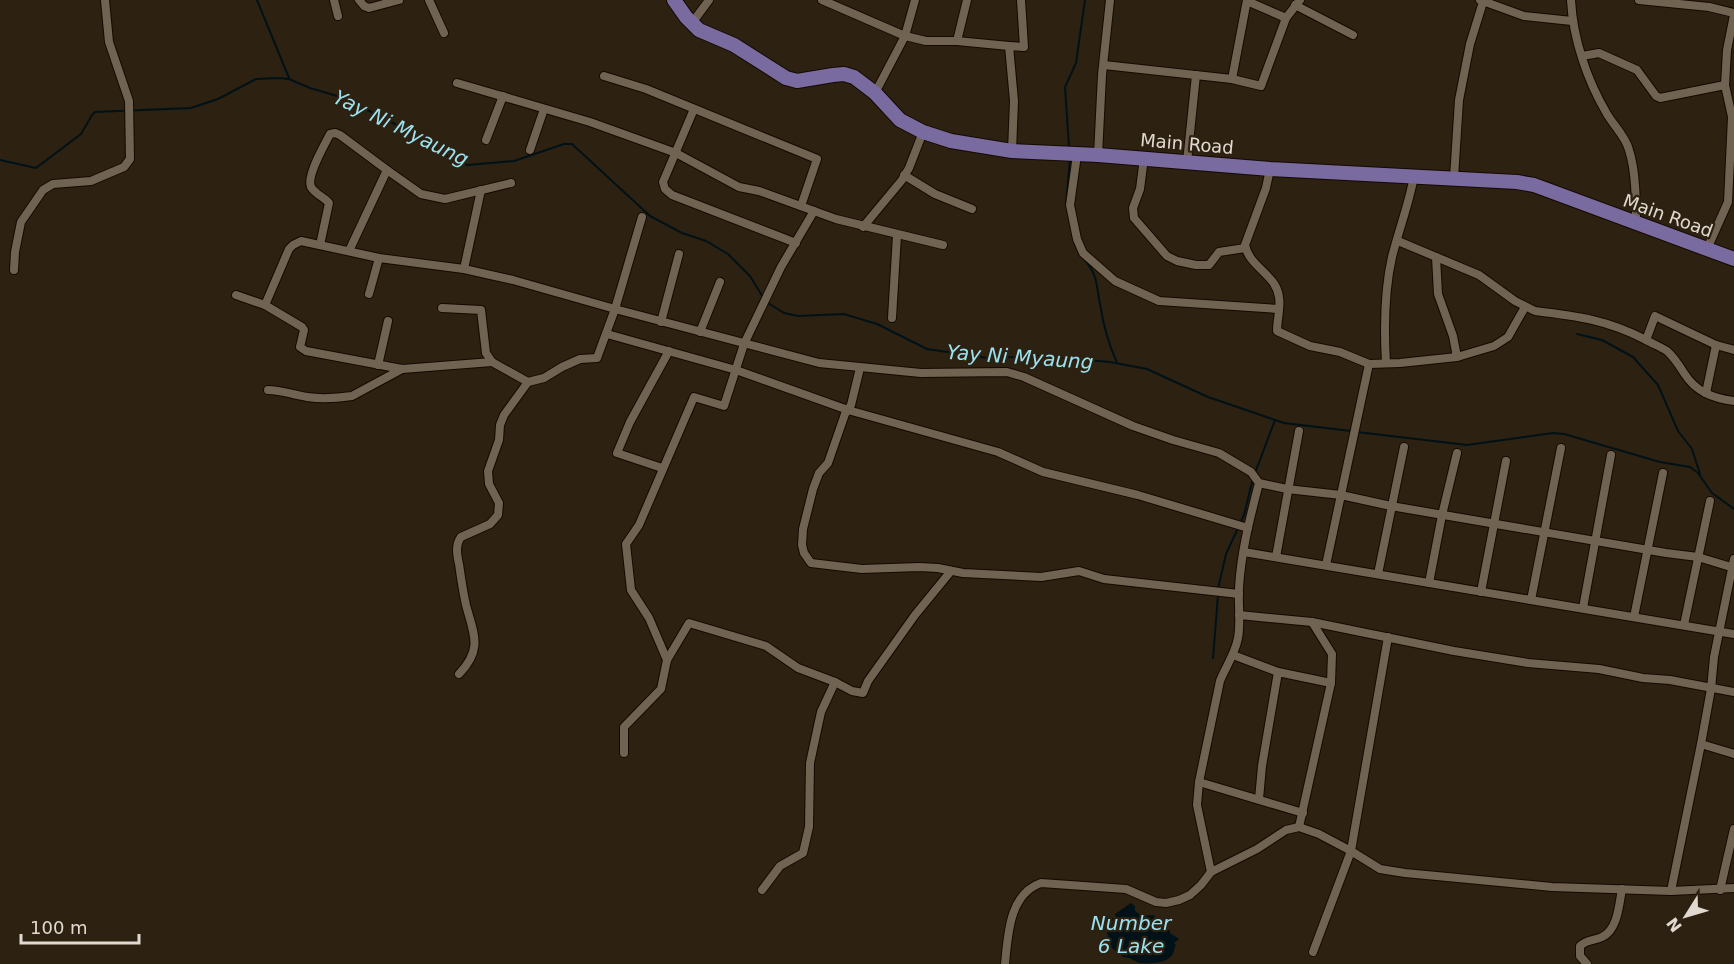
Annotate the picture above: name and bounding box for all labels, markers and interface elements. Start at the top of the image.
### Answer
water label: Yay Ni Myaung [330,85,472,171]
street label: Main Road [1139,129,1235,158]
street label: Main Road [1620,190,1716,241]
water label: Yay Ni Myaung [946,340,1094,374]
north arrow [1656,886,1716,946]
scale bar [21,907,140,945]
water label: Number 6 Lake [1091,911,1173,958]
text: N [1663,914,1686,936]
text: 100 m [30,917,88,938]

